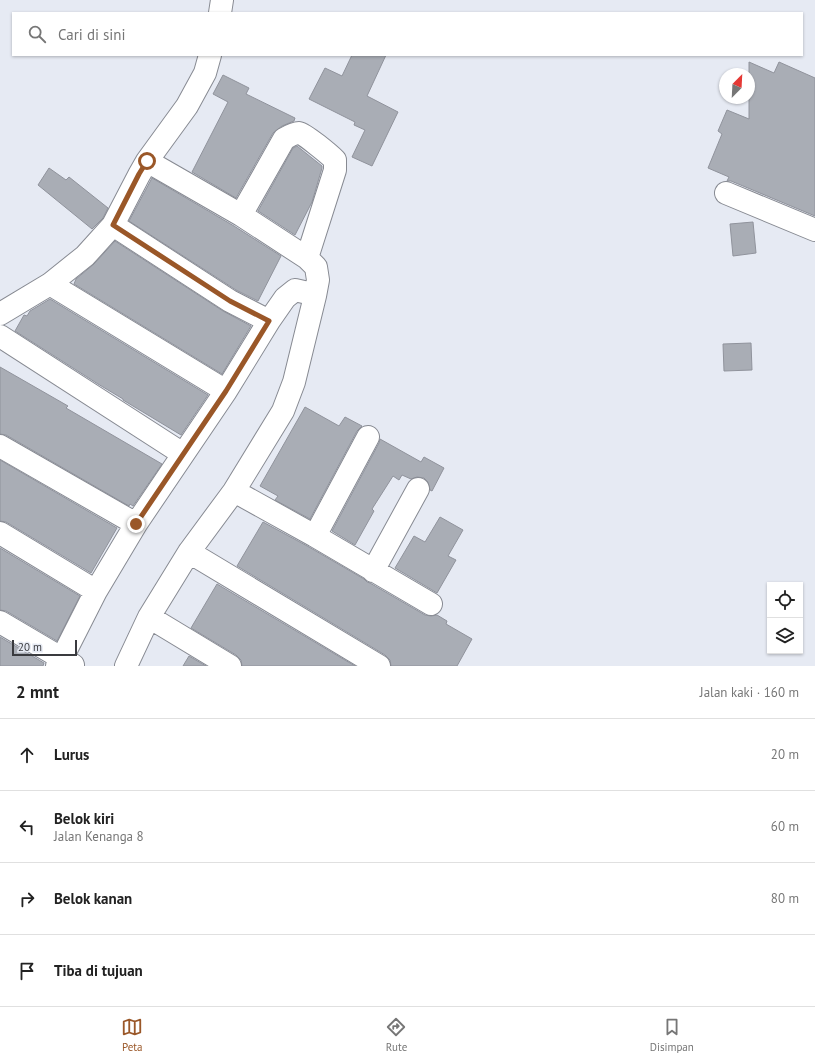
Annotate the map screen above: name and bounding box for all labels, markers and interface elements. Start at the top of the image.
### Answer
search box [12,12,803,56]
icon: search [26,23,48,45]
text: Cari di sini [58,25,126,44]
north arrow [719,68,755,104]
route start [138,152,156,170]
route end [127,515,145,533]
map controls [767,582,803,654]
button: locate [767,582,803,618]
button: layers [767,618,803,654]
scale bar [12,638,77,657]
text: 20 m [18,640,42,654]
text: 2 mnt [16,681,59,703]
text: Jalan kaki · 160 m [700,684,799,701]
icon: ahead [16,744,38,766]
text: Lurus [54,745,89,764]
text: 20 m [771,746,799,763]
text: Belok kiri [54,809,114,828]
icon: left [16,816,38,838]
text: 60 m [771,818,799,835]
text: Jalan Kenanga 8 [54,828,144,845]
icon: right [16,888,38,910]
text: Belok kanan [54,889,132,908]
text: 80 m [771,890,799,907]
icon: arrive [16,960,38,982]
text: Tiba di tujuan [54,961,143,980]
tab: Peta [121,1016,143,1054]
tab: Rute [385,1016,407,1054]
tab: Disimpan [650,1016,694,1054]

